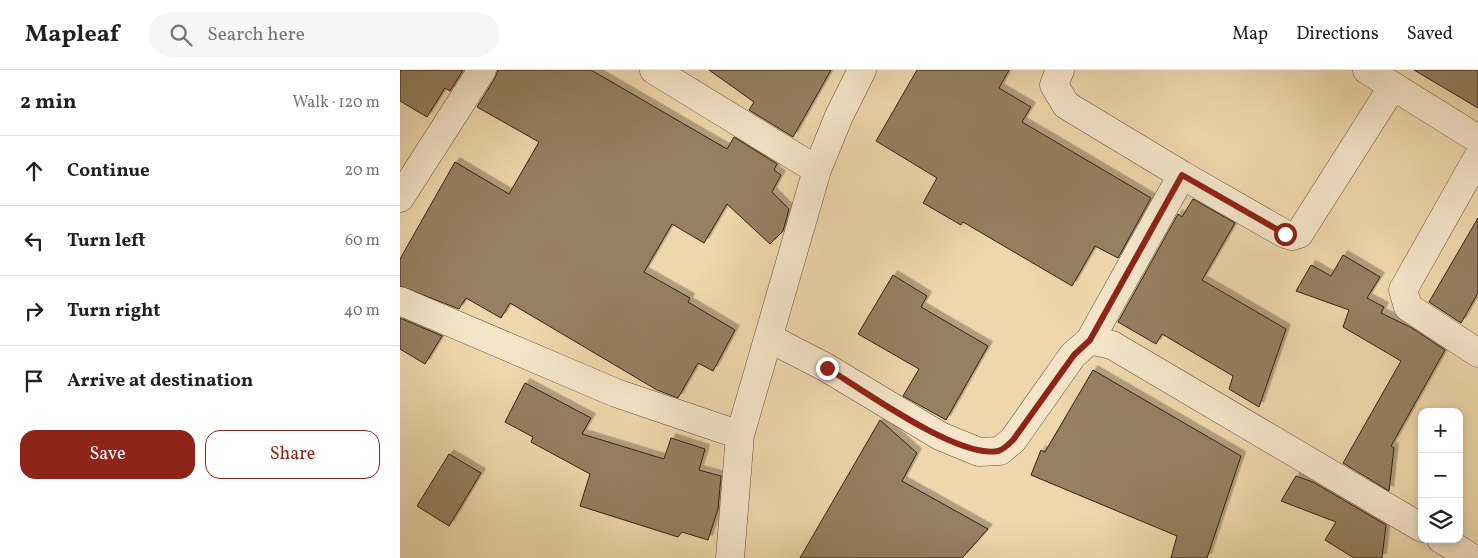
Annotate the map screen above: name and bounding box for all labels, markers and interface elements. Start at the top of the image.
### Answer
search box [149,12,499,57]
text: Mapleaf [25,18,119,52]
icon: search [167,21,195,49]
text: Search here [207,22,305,48]
text: Map [1232,22,1268,47]
text: Directions [1296,22,1379,47]
text: Saved [1407,22,1453,47]
text: 2 min [20,88,77,117]
text: Walk · 120 m [292,92,380,114]
icon: ahead [20,157,48,185]
text: Continue [67,158,150,184]
text: 20 m [345,160,380,182]
route start [1274,223,1297,246]
icon: left [20,227,48,255]
text: Turn left [67,228,146,254]
text: 60 m [345,230,380,252]
icon: right [20,297,48,325]
text: Turn right [67,298,160,324]
text: 40 m [344,300,380,322]
route end [816,357,839,380]
icon: arrive [20,367,48,395]
text: Arrive at destination [67,368,253,394]
map controls [1418,408,1463,543]
button: + [1418,408,1463,453]
button: Save [20,430,195,479]
button: Share [205,430,380,479]
button: − [1418,453,1463,498]
button: layers [1418,498,1463,543]

